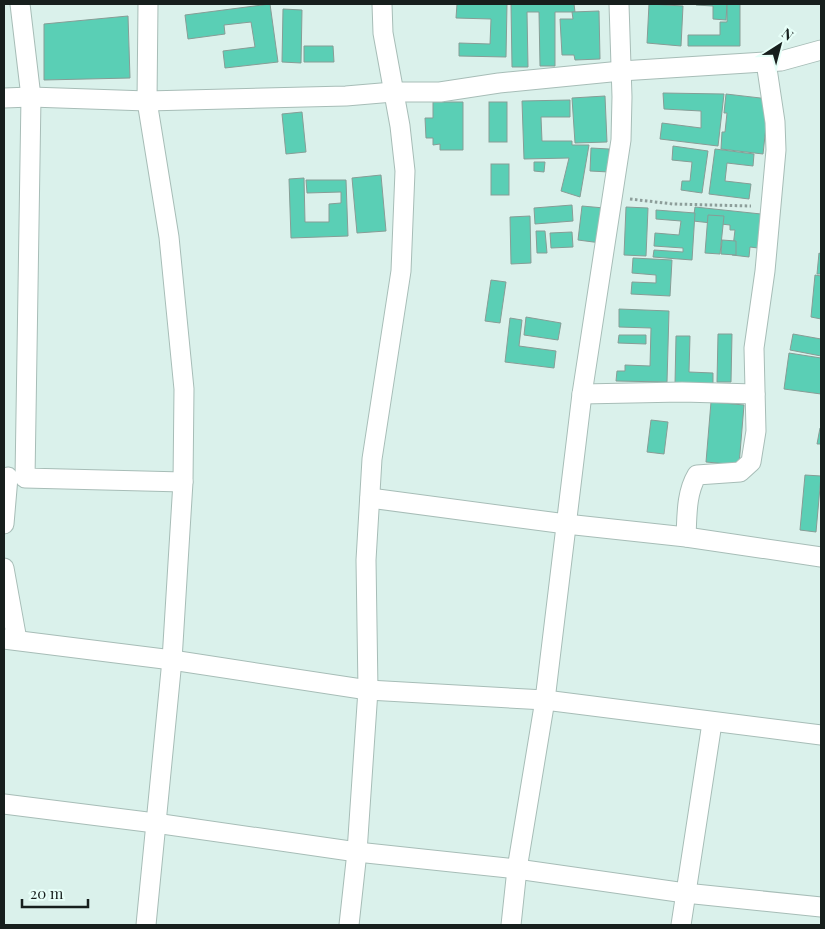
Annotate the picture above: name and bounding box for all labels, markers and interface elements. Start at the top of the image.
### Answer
north arrow [755,20,805,70]
text: N [778,23,798,45]
scale bar [22,876,89,908]
text: 20 m [30,883,64,903]

